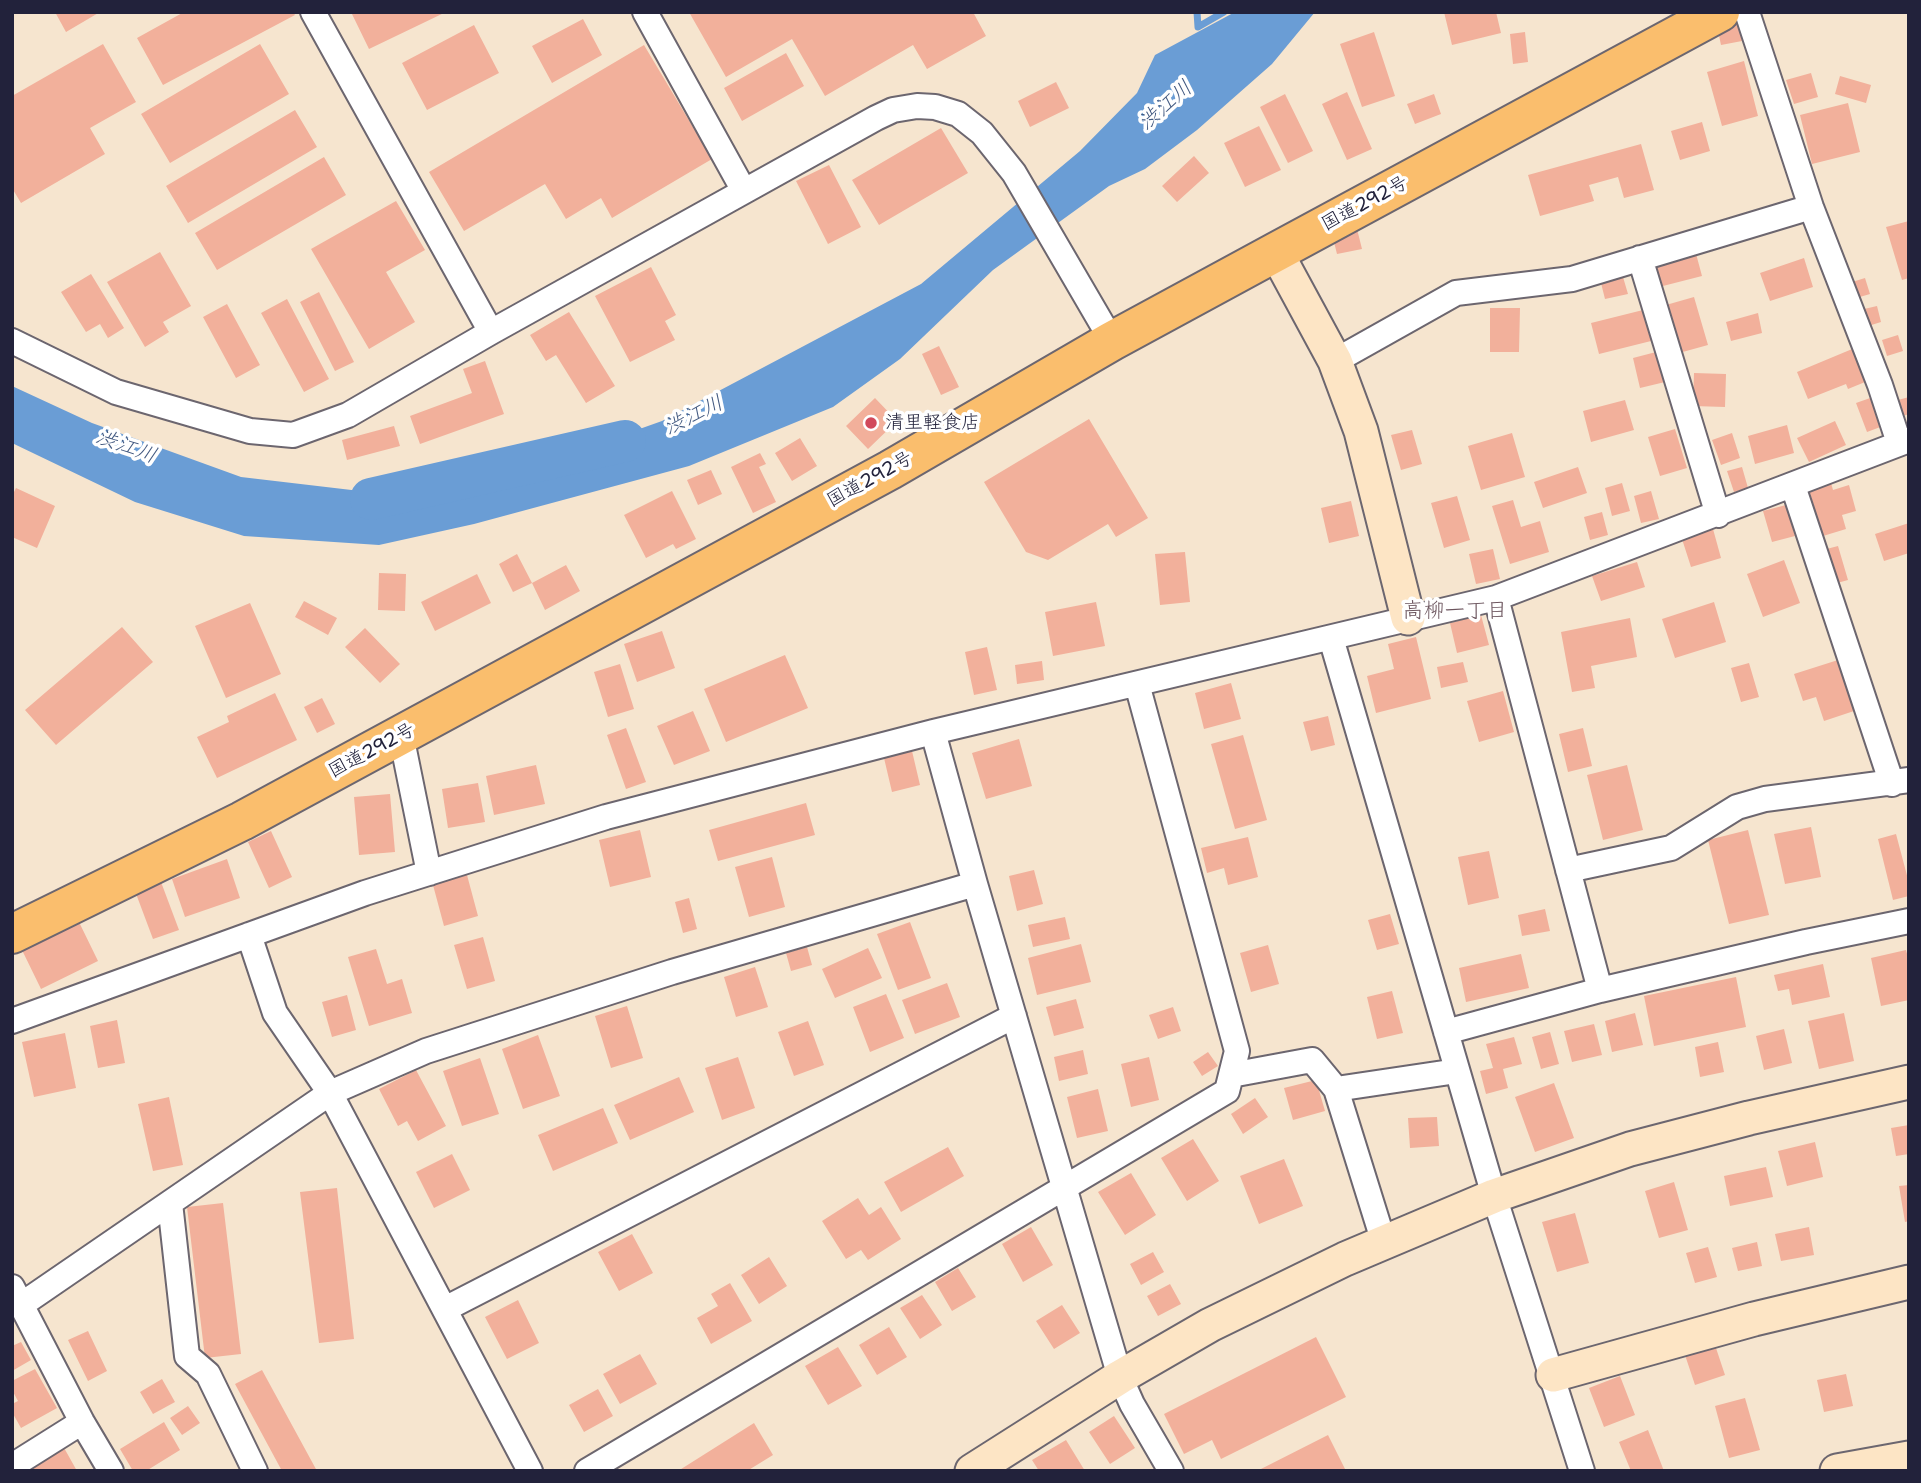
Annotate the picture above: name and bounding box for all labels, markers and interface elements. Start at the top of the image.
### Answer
water label: 渋江川 [1134,76,1198,136]
street label: 国道292号 [1318,172,1412,236]
water label: 渋江川 [660,391,728,441]
place label: 清里軽食店 [885,412,980,434]
marker: 清里軽食店 [863,415,879,431]
water label: 渋江川 [92,424,160,470]
street label: 国道292号 [823,447,917,513]
district label: 高柳一丁目 [1403,599,1507,625]
street label: 国道292号 [325,719,419,783]

